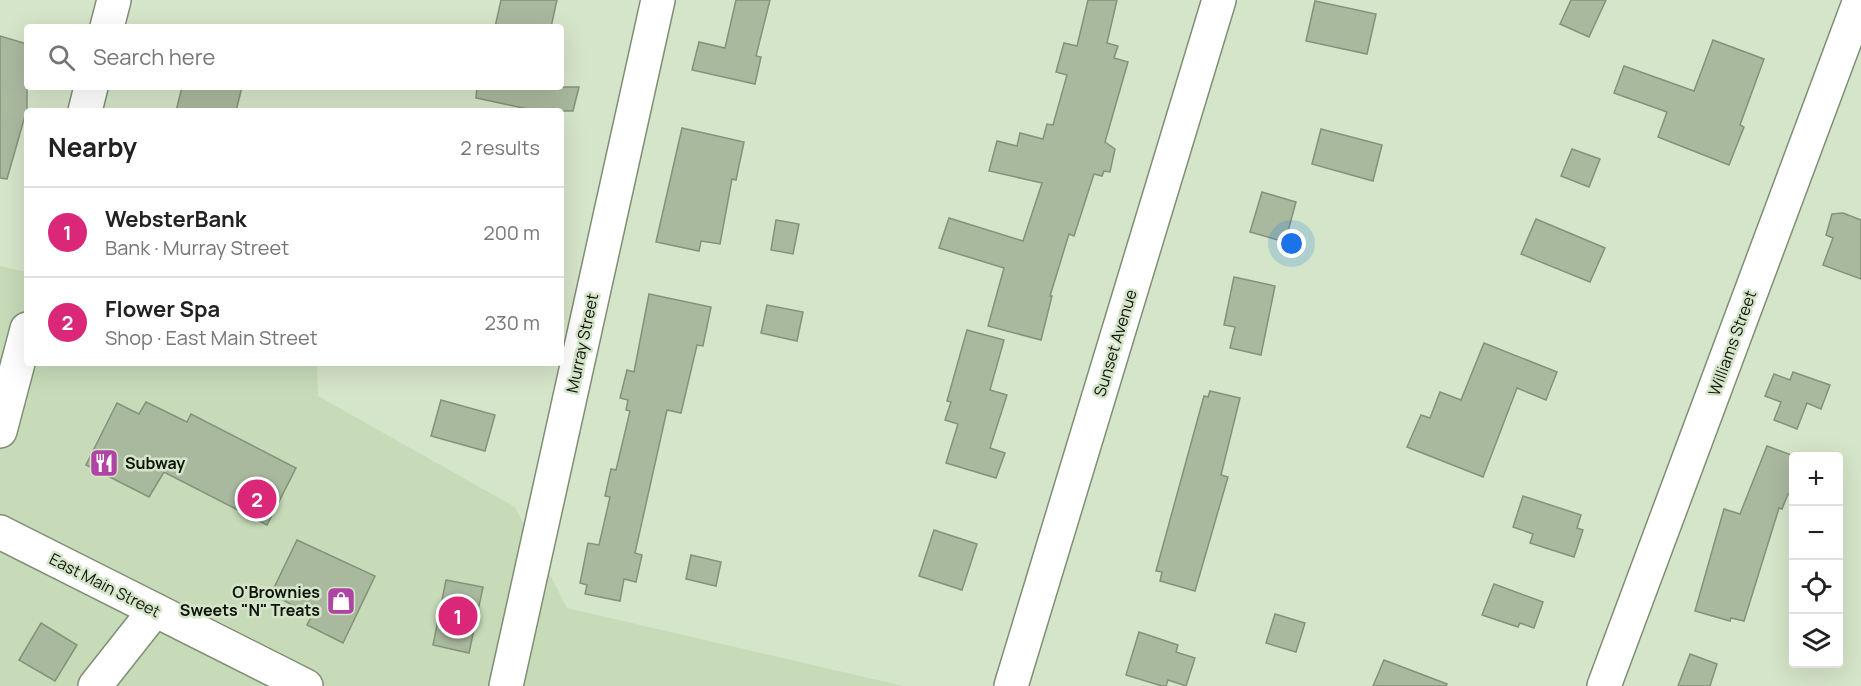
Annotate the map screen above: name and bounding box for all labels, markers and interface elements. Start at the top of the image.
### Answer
search box [24,24,564,90]
icon: search [45,41,78,74]
text: Search here [93,42,215,72]
text: Nearby [48,129,137,165]
text: 2 results [460,134,540,161]
text: WebsterBank [105,204,247,234]
text: 1 [63,219,72,246]
text: 200 m [483,219,540,246]
your location [1277,229,1306,258]
text: Bank · Murray Street [105,234,289,261]
street label: Sunset Avenue [1088,287,1142,399]
street label: Williams Street [1703,287,1761,399]
street label: Murray Street [561,291,603,395]
text: Flower Spa [105,294,220,324]
text: 2 [62,309,73,336]
text: 230 m [484,309,540,336]
text: Shop · East Main Street [105,324,318,351]
restaurant icon: Subway [88,447,120,479]
place label: Subway [125,452,185,474]
map controls [1789,452,1843,668]
button: + [1789,452,1843,506]
pin: 2 [238,476,276,522]
button: − [1789,506,1843,560]
street label: East Main Street [46,548,164,622]
button: locate [1789,560,1843,614]
place label: O'Brownies Sweets "N" Treats [180,581,320,621]
shop icon: O'Brownies Sweets "N" Treats [325,585,357,617]
pin: 1 [438,594,478,638]
button: layers [1789,614,1843,668]

